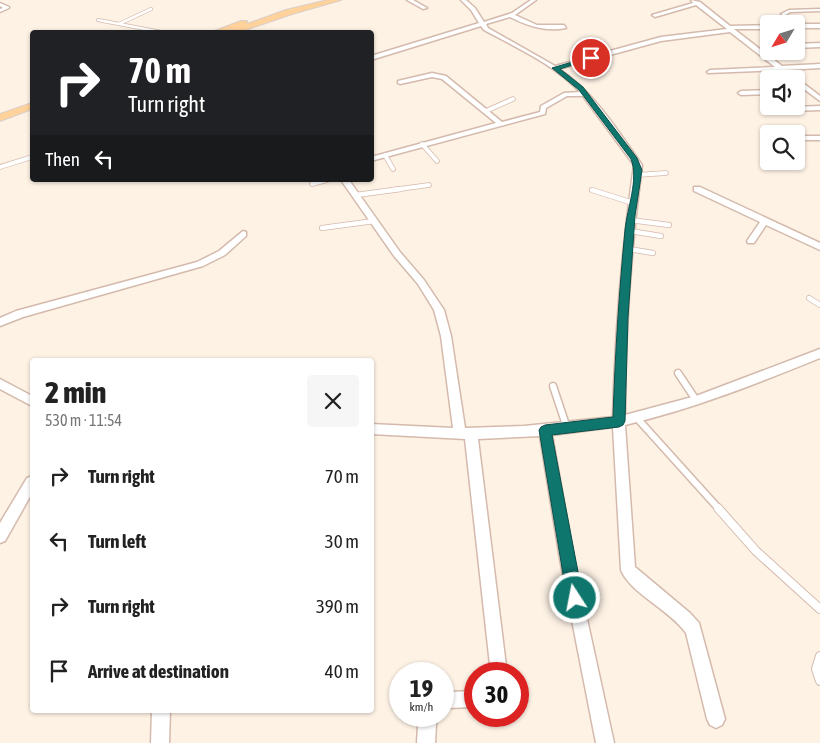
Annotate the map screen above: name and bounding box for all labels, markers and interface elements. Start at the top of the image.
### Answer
north arrow [760,15,805,60]
map controls [760,15,805,170]
pin [570,37,612,79]
icon: arrive [577,44,605,72]
icon: right [45,50,110,115]
text: 70 m [128,50,191,90]
button: sound [760,70,805,115]
text: Turn right [128,91,205,117]
button: search [760,125,805,170]
icon: left [90,145,118,173]
text: Then [45,148,80,170]
text: 2 min [45,375,106,409]
button: close [307,375,359,427]
text: 530 m · 11:54 [45,411,122,429]
icon: right [45,462,73,490]
text: Turn right [88,465,155,487]
text: 70 m [325,465,359,487]
icon: left [45,527,73,555]
text: Turn left [88,530,146,552]
text: 30 m [325,530,359,552]
position arrow [548,571,600,623]
icon: right [45,592,73,620]
text: Turn right [88,595,155,617]
text: 390 m [316,595,359,617]
icon: arrive [45,657,73,685]
text: Arrive at destination [88,660,229,682]
text: 40 m [325,660,359,682]
speed limit sign: 30 [464,662,529,727]
text: 19 [410,674,433,702]
text: km/h [410,700,433,714]

